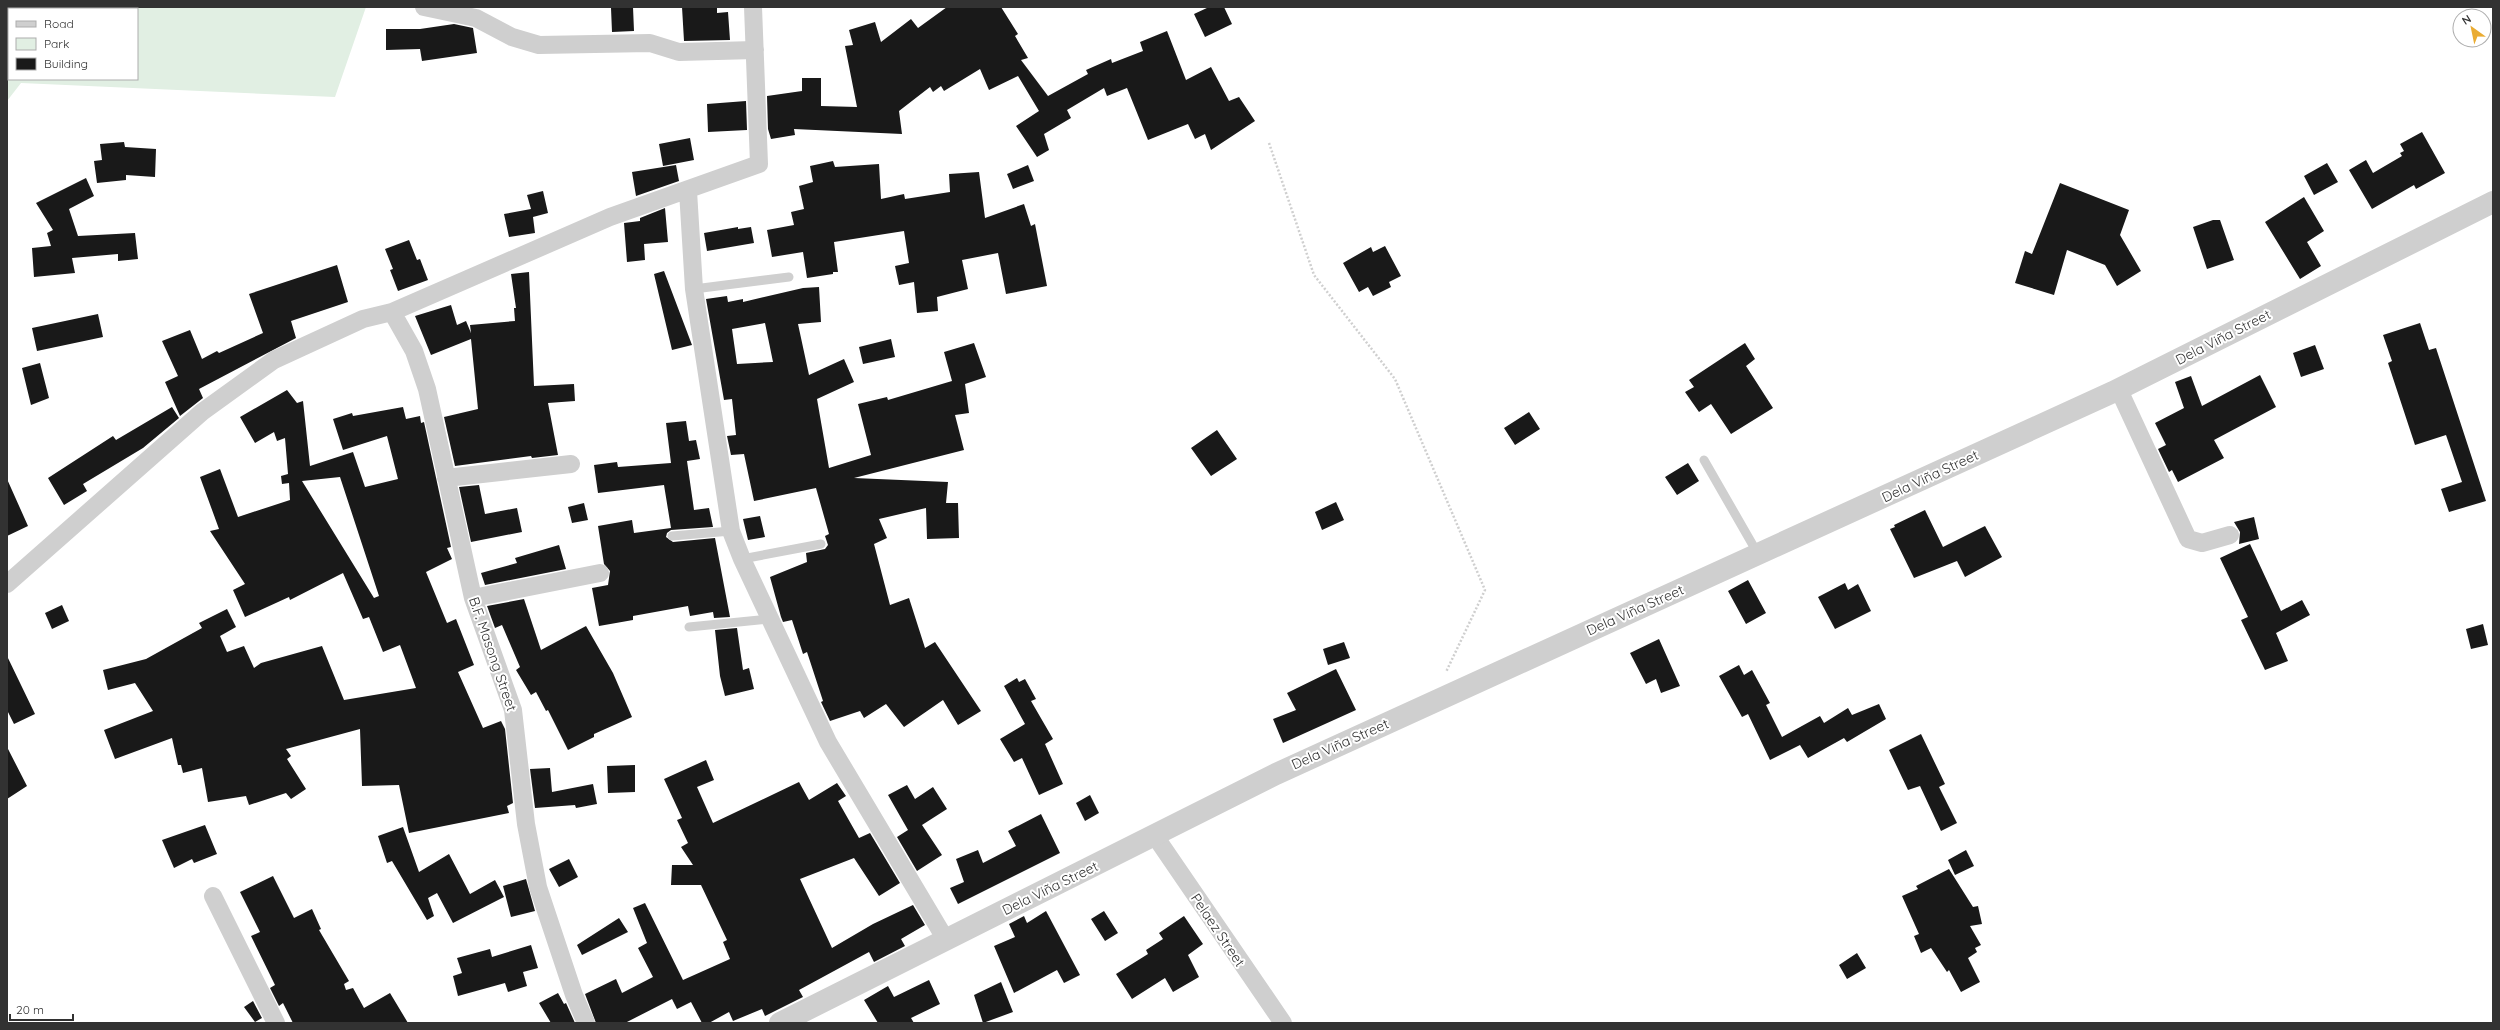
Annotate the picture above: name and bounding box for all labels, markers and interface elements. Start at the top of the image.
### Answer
legend [8,8,138,80]
north arrow [2452,8,2492,48]
text: N [2459,12,2474,28]
text: Road [44,16,74,31]
text: Park [44,36,69,51]
text: Building [44,56,88,71]
street label: Dela Viña Street [2172,305,2274,369]
street label: Dela Viña Street [1879,446,1981,506]
street label: Dela Viña Street [1584,580,1687,639]
street label: B.F. Masong Street [465,594,521,714]
street label: Dela Viña Street [1289,714,1392,773]
street label: Dela Viña Street [999,857,1101,919]
street label: Pelaez Street [1187,890,1249,970]
scale bar [10,996,73,1022]
text: 20 m [16,1002,44,1017]

